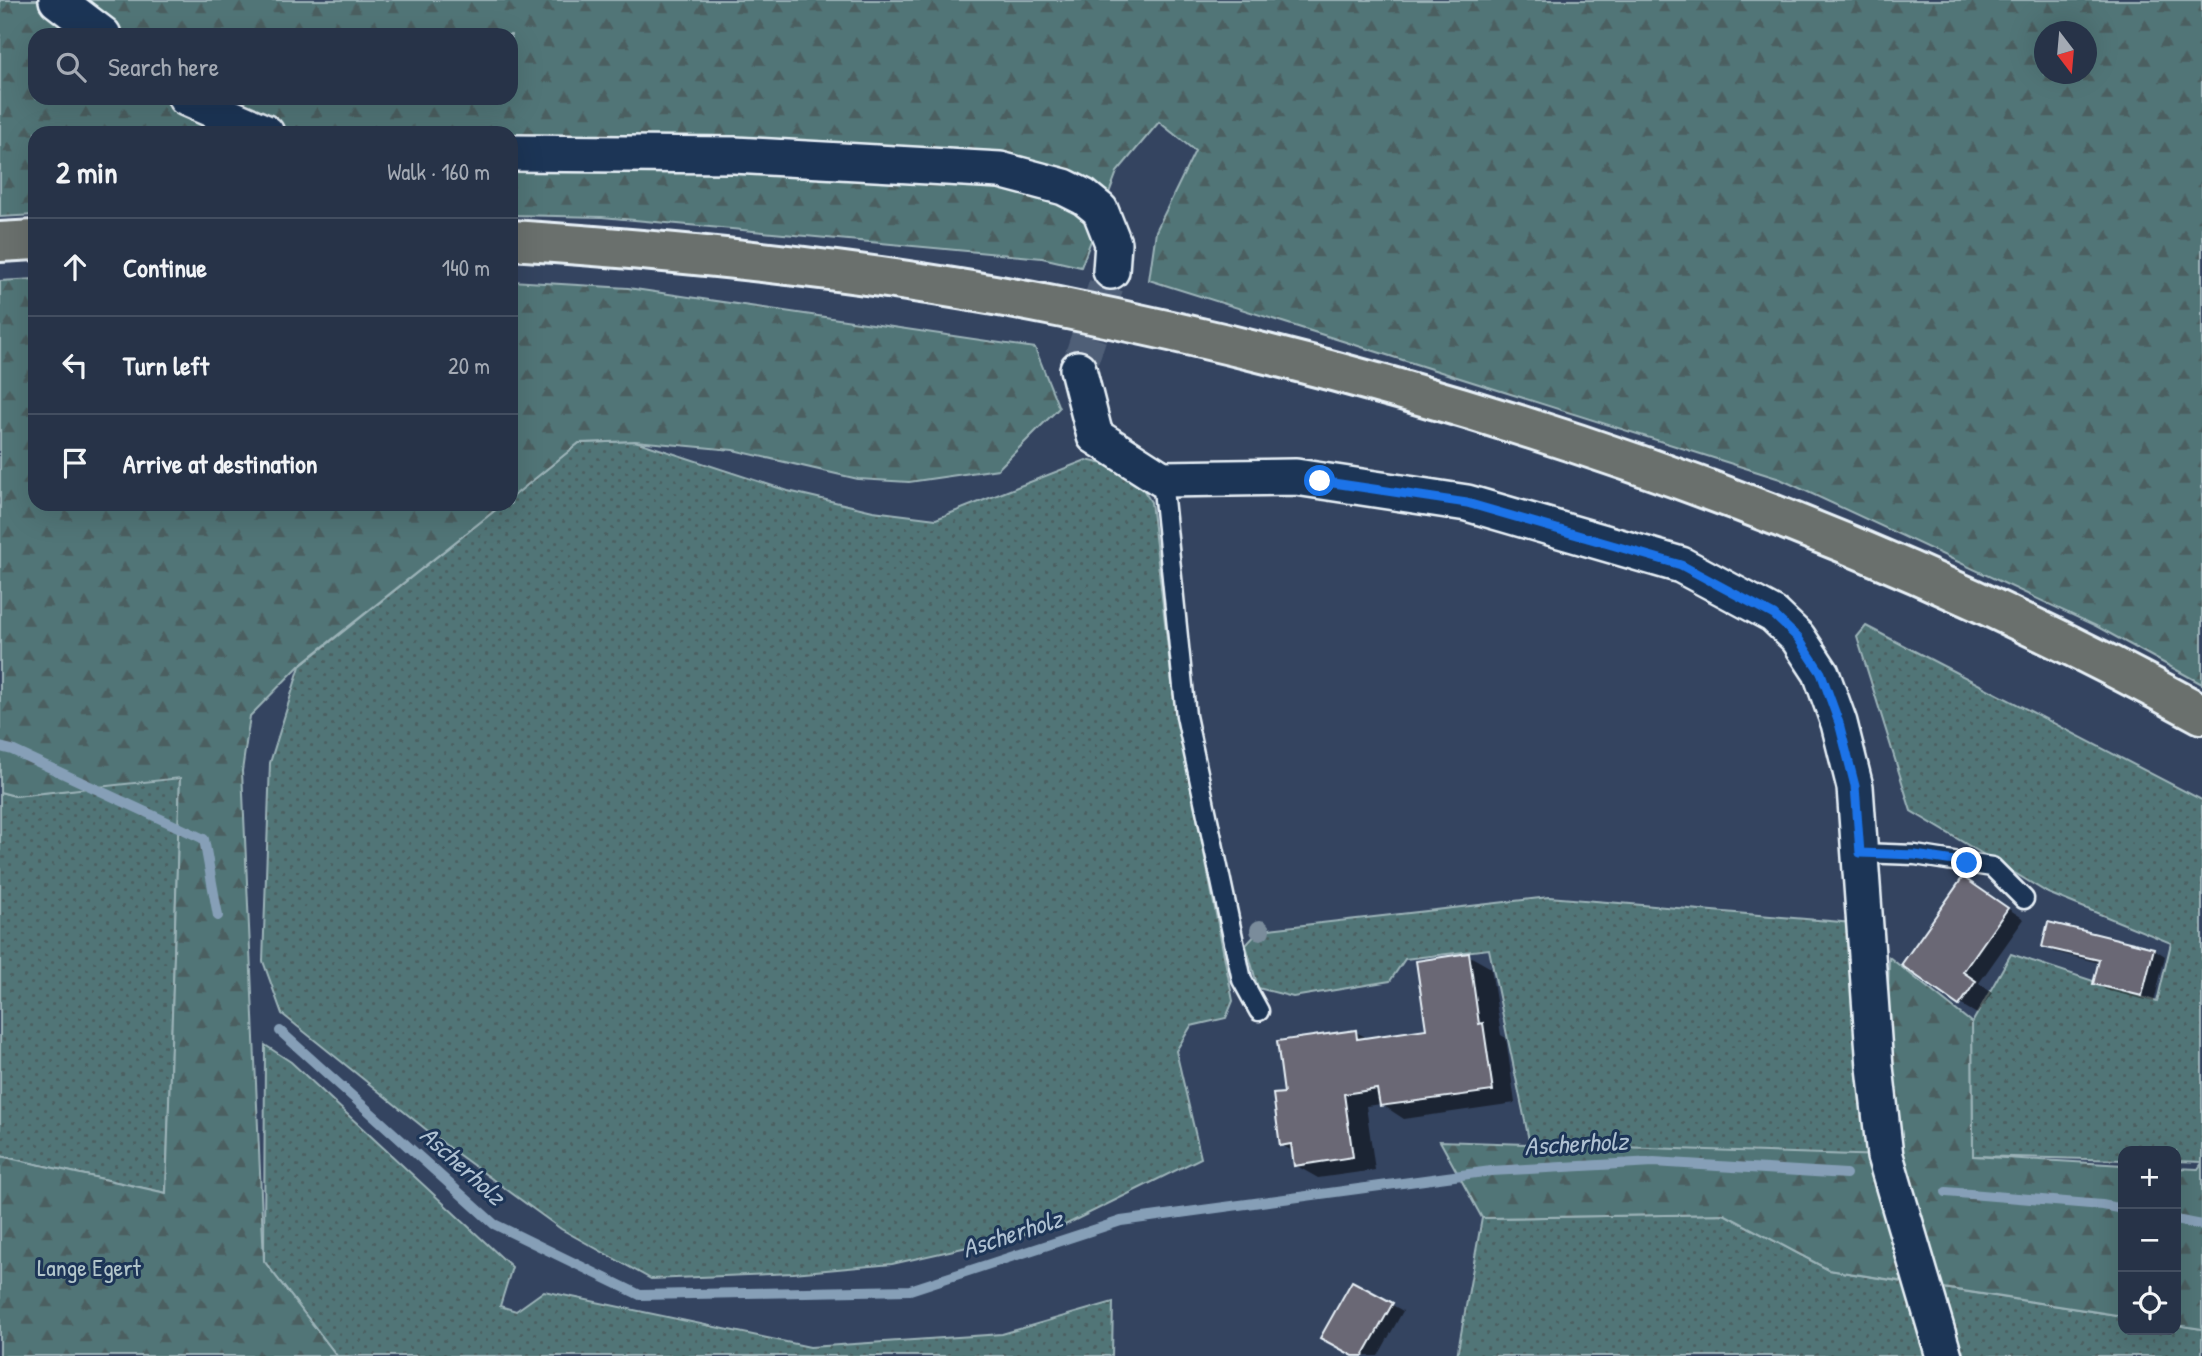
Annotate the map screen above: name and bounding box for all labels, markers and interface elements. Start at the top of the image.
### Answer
north arrow [2034,21,2097,84]
search box [28,28,518,105]
icon: search [52,48,90,86]
text: Search here [108,49,219,84]
text: 2 min [56,152,118,192]
text: Walk · 160 m [387,156,490,187]
icon: ahead [56,248,94,286]
text: Continue [123,250,207,285]
text: 140 m [442,252,490,283]
icon: left [56,346,94,384]
text: Turn left [123,348,209,383]
text: 20 m [448,350,490,381]
icon: arrive [56,444,94,482]
text: Arrive at destination [123,446,318,481]
route start [1304,465,1335,496]
route end [1951,847,1982,878]
water label: Ascherholz [413,1117,515,1214]
water label: Ascherholz [1523,1123,1630,1163]
map controls [2118,1146,2181,1335]
button: + [2118,1146,2181,1209]
water label: Ascherholz [957,1200,1068,1266]
button: − [2118,1209,2181,1272]
park label: Lange Egert [37,1251,141,1283]
button: locate [2118,1272,2181,1335]

